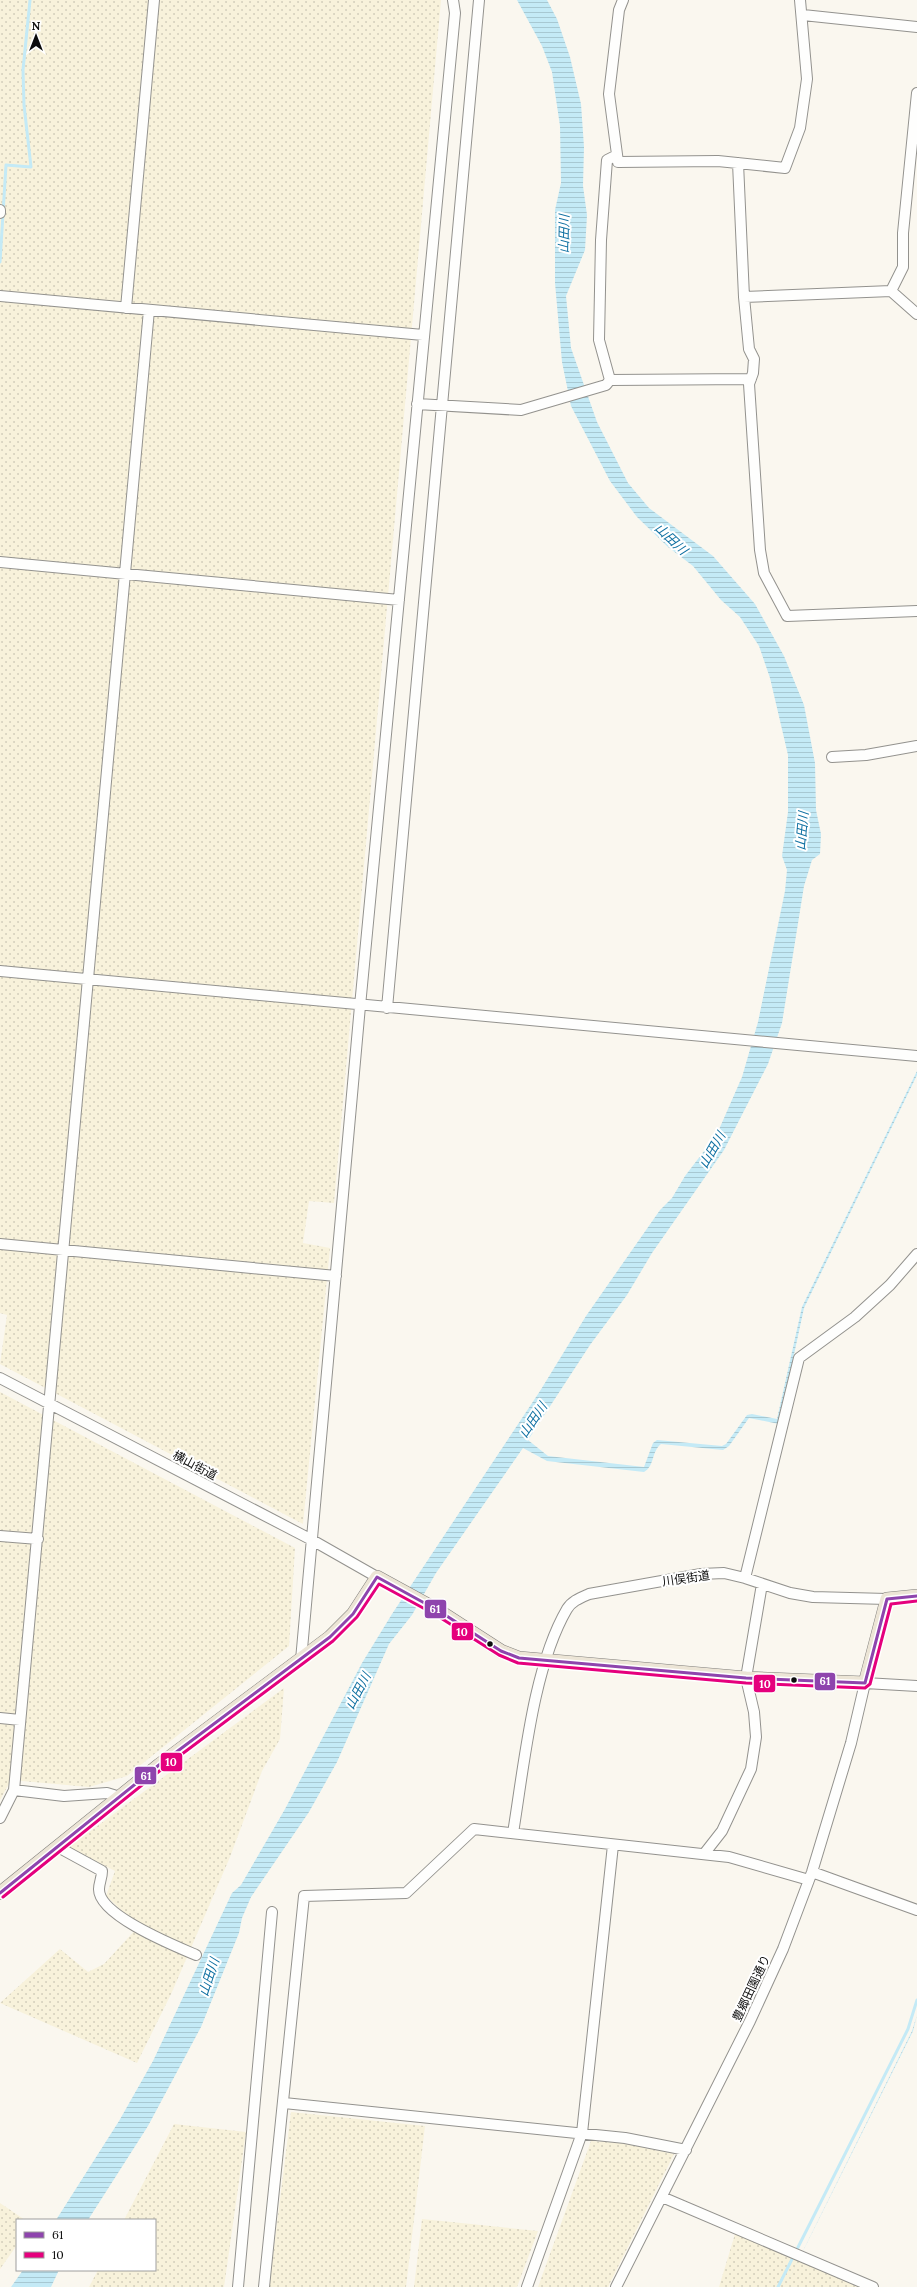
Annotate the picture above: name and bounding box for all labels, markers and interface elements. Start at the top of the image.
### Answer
north arrow [16,16,56,56]
text: N [32,19,41,33]
water label: 山田川 [555,212,573,254]
water label: 山田川 [651,519,693,560]
water label: 山田川 [792,809,812,851]
water label: 山田川 [695,1127,730,1171]
water label: 山田川 [515,1397,552,1441]
street label: 横山街道 [170,1447,220,1483]
street label: 川俣街道 [661,1567,711,1589]
line badge: 61 [424,1599,447,1619]
text: 61 [430,1602,441,1616]
line badge: 10 [451,1622,474,1641]
text: 10 [456,1625,468,1639]
unlabelled marker [485,1639,495,1649]
water label: 山田川 [341,1668,376,1712]
line badge: 61 [814,1672,836,1691]
line badge: 10 [753,1674,776,1693]
text: 61 [820,1674,831,1688]
unlabelled marker [789,1675,799,1685]
text: 10 [759,1677,771,1691]
line badge: 10 [160,1752,183,1772]
text: 10 [165,1755,177,1769]
line badge: 61 [134,1766,157,1785]
text: 61 [141,1769,152,1783]
street label: 豊郷田園通り [729,1952,773,2024]
water label: 山田川 [195,1954,224,1998]
legend [16,2219,156,2271]
text: 61 [52,2227,63,2242]
text: 10 [52,2247,64,2262]

